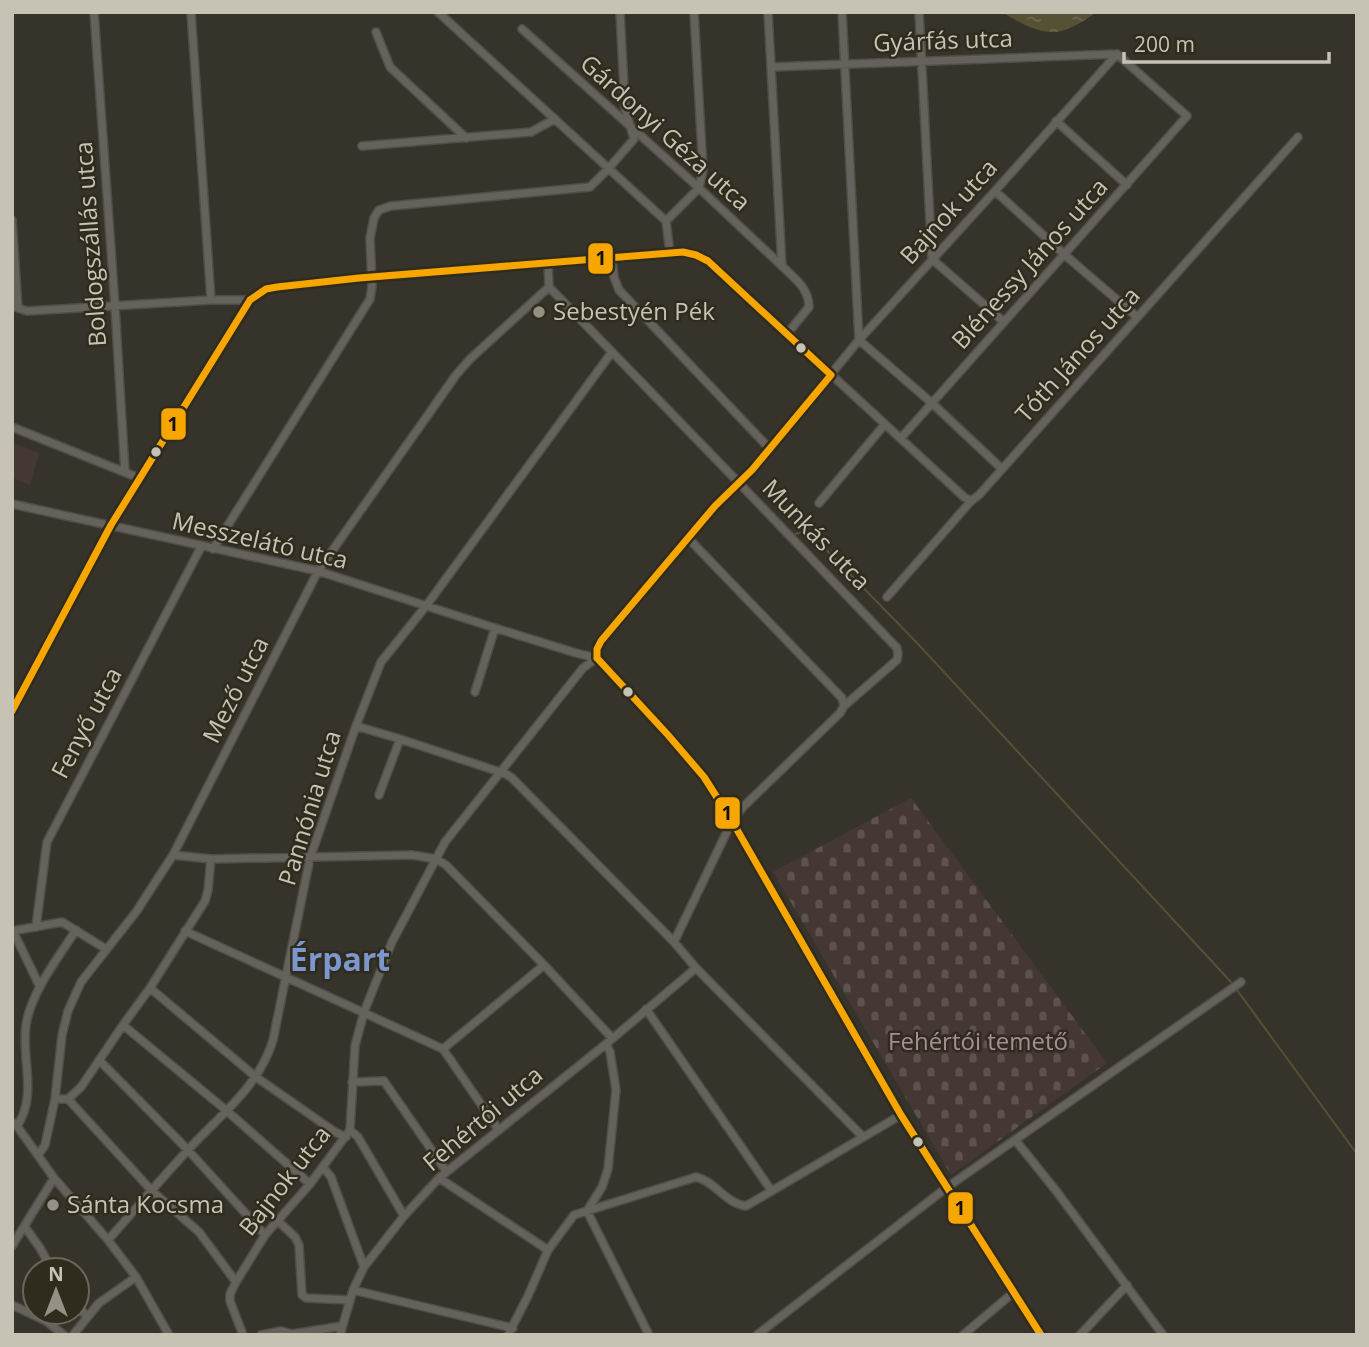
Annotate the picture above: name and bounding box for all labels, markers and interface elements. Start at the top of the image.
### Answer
street label: Gyárfás utca [873,21,1013,58]
scale bar [1124,21,1329,65]
text: 200 m [1134,30,1195,58]
street label: Gárdonyi Géza utca [574,46,758,217]
street label: Boldogszállás utca [66,141,113,348]
street label: Bajnok utca [892,151,1004,271]
street label: Blénessy János utca [943,171,1114,355]
line badge: 1 [587,242,614,275]
text: 1 [596,245,606,271]
street label: Tóth János utca [1007,279,1147,429]
place label: Sebestyén Pék [553,294,715,327]
marker: Sebestyén Pék [531,304,547,320]
unlabelled marker [794,341,808,355]
line badge: 1 [160,407,187,441]
text: 1 [168,411,178,437]
unlabelled marker [149,445,163,459]
street label: Munkás utca [756,471,879,597]
street label: Messzelátó utca [169,503,351,576]
street label: Mező utca [194,631,275,748]
street label: Fenyő utca [43,661,129,784]
unlabelled marker [621,685,635,699]
street label: Pannónia utca [269,726,348,889]
line badge: 1 [714,796,741,830]
text: 1 [722,800,732,826]
district label: Érpart [290,937,390,980]
park label: Fehértói temető [888,1024,1068,1057]
street label: Fehértói utca [415,1058,549,1178]
street label: Bajnok utca [230,1118,337,1242]
unlabelled marker [911,1135,925,1149]
place label: Sánta Kocsma [67,1187,224,1220]
line badge: 1 [947,1191,974,1225]
text: 1 [955,1195,965,1221]
marker: Sánta Kocsma [45,1197,61,1213]
north arrow [21,1256,91,1326]
text: N [48,1261,64,1287]

